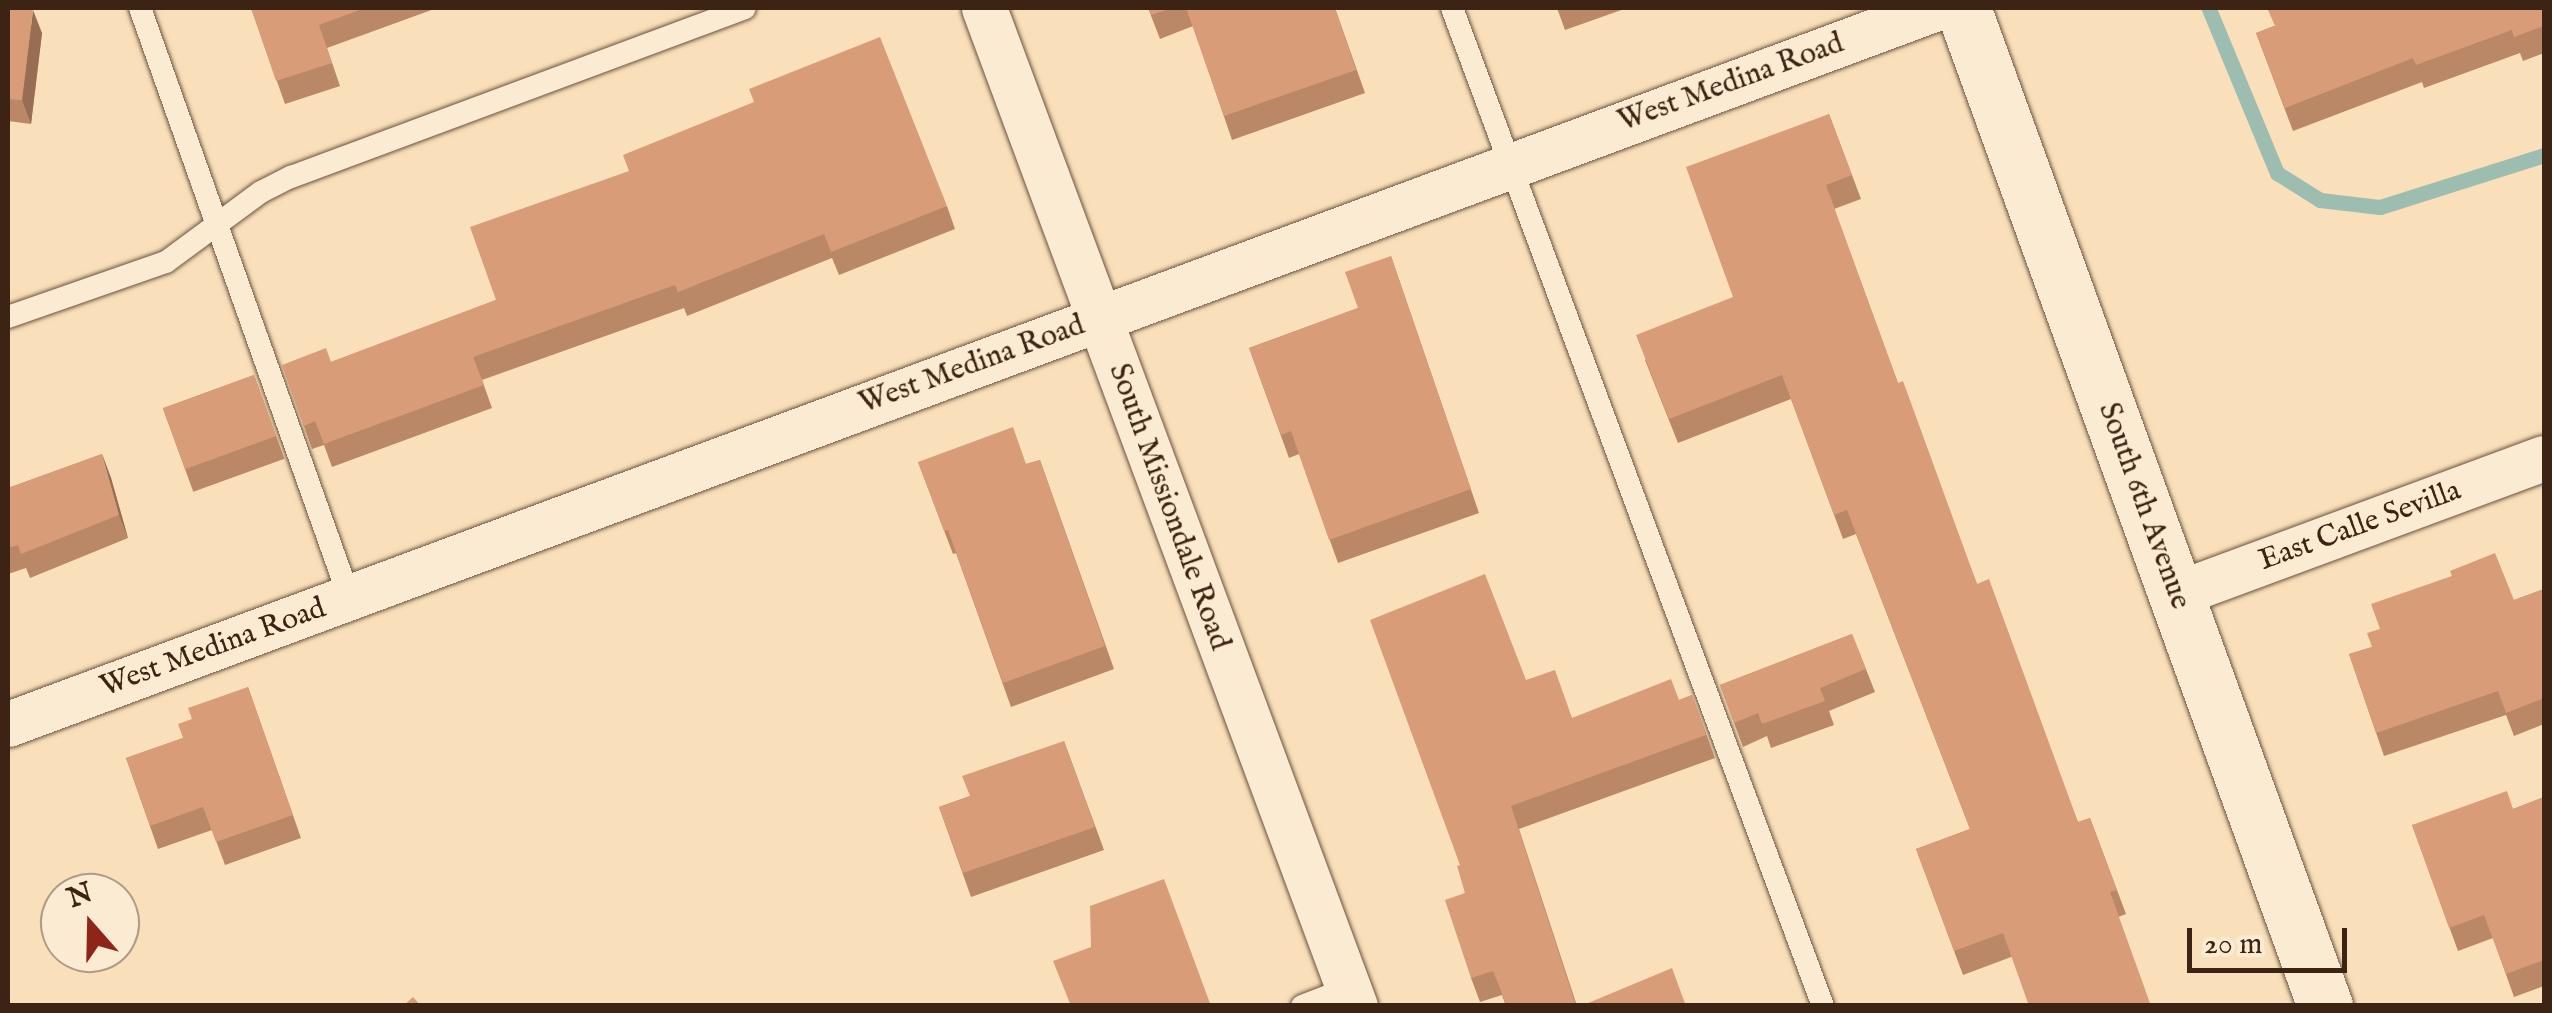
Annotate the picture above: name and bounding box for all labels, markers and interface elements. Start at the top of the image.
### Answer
street label: West Medina Road [1613,26,1849,140]
street label: West Medina Road [854,308,1090,422]
street label: South Missiondale Road [1100,359,1238,655]
street label: South 6th Avenue [2090,398,2198,614]
street label: East Calle Sevilla [2254,473,2466,579]
street label: West Medina Road [95,591,331,705]
north arrow [40,873,140,973]
text: N [63,876,98,917]
scale bar [2192,908,2352,970]
text: 20 m [2204,926,2263,964]

